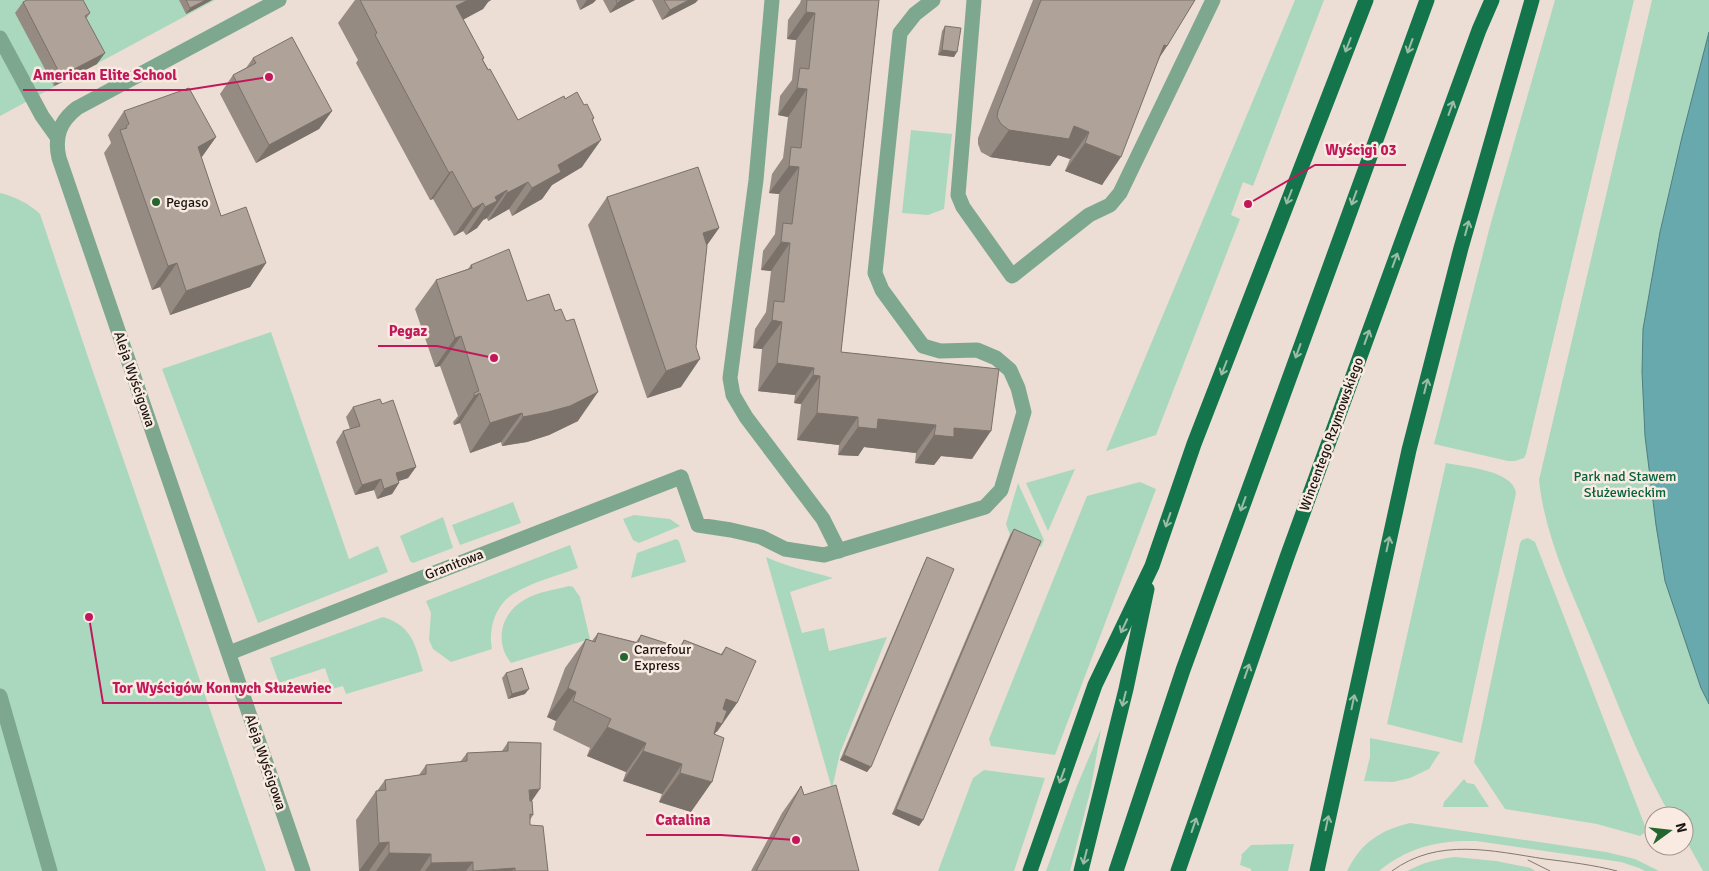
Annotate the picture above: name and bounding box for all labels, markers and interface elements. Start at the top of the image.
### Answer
one-way arrow [1343,38,1352,53]
one-way arrow [1405,38,1414,53]
callout: American Elite School [23,60,186,90]
text: American Elite School [33,66,177,84]
one-way arrow [1447,101,1456,116]
callout: Wyścigi 03 [1315,135,1406,165]
text: Wyścigi 03 [1325,141,1397,159]
one-way arrow [1284,189,1293,204]
one-way arrow [1349,190,1358,206]
place label: Pegaso [166,194,208,211]
marker: Pegaso [150,196,162,208]
one-way arrow [1463,221,1472,237]
one-way arrow [1391,253,1400,269]
callout: Pegaz [378,316,437,346]
text: Pegaz [389,322,427,340]
street label: Aleja Wyścigowa [110,329,159,429]
one-way arrow [1363,330,1372,345]
one-way arrow [1293,343,1302,358]
street label: Wincentego Rzymowskiego [1296,355,1367,513]
one-way arrow [1219,360,1228,375]
one-way arrow [1422,378,1431,394]
park label: Park nad Stawem Służewieckim [1574,468,1676,501]
one-way arrow [1238,495,1247,511]
one-way arrow [1163,512,1172,527]
one-way arrow [1384,536,1393,552]
street label: Granitowa [422,546,486,583]
one-way arrow [1118,618,1128,633]
place label: Carrefour Express [634,641,692,674]
marker: Carrefour Express [618,651,630,663]
one-way arrow [1243,664,1252,680]
callout: Tor Wyścigów Konnych Służewiec [103,673,342,703]
text: Tor Wyścigów Konnych Służewiec [113,679,331,697]
one-way arrow [1119,691,1128,707]
one-way arrow [1349,695,1359,711]
street label: Aleja Wyścigowa [241,712,290,812]
one-way arrow [1057,768,1066,783]
callout: Catalina [646,805,721,835]
north arrow [1644,806,1694,856]
text: Catalina [656,811,711,829]
one-way arrow [1323,816,1333,832]
one-way arrow [1190,818,1199,833]
text: N [1672,821,1691,835]
one-way arrow [1080,848,1089,864]

